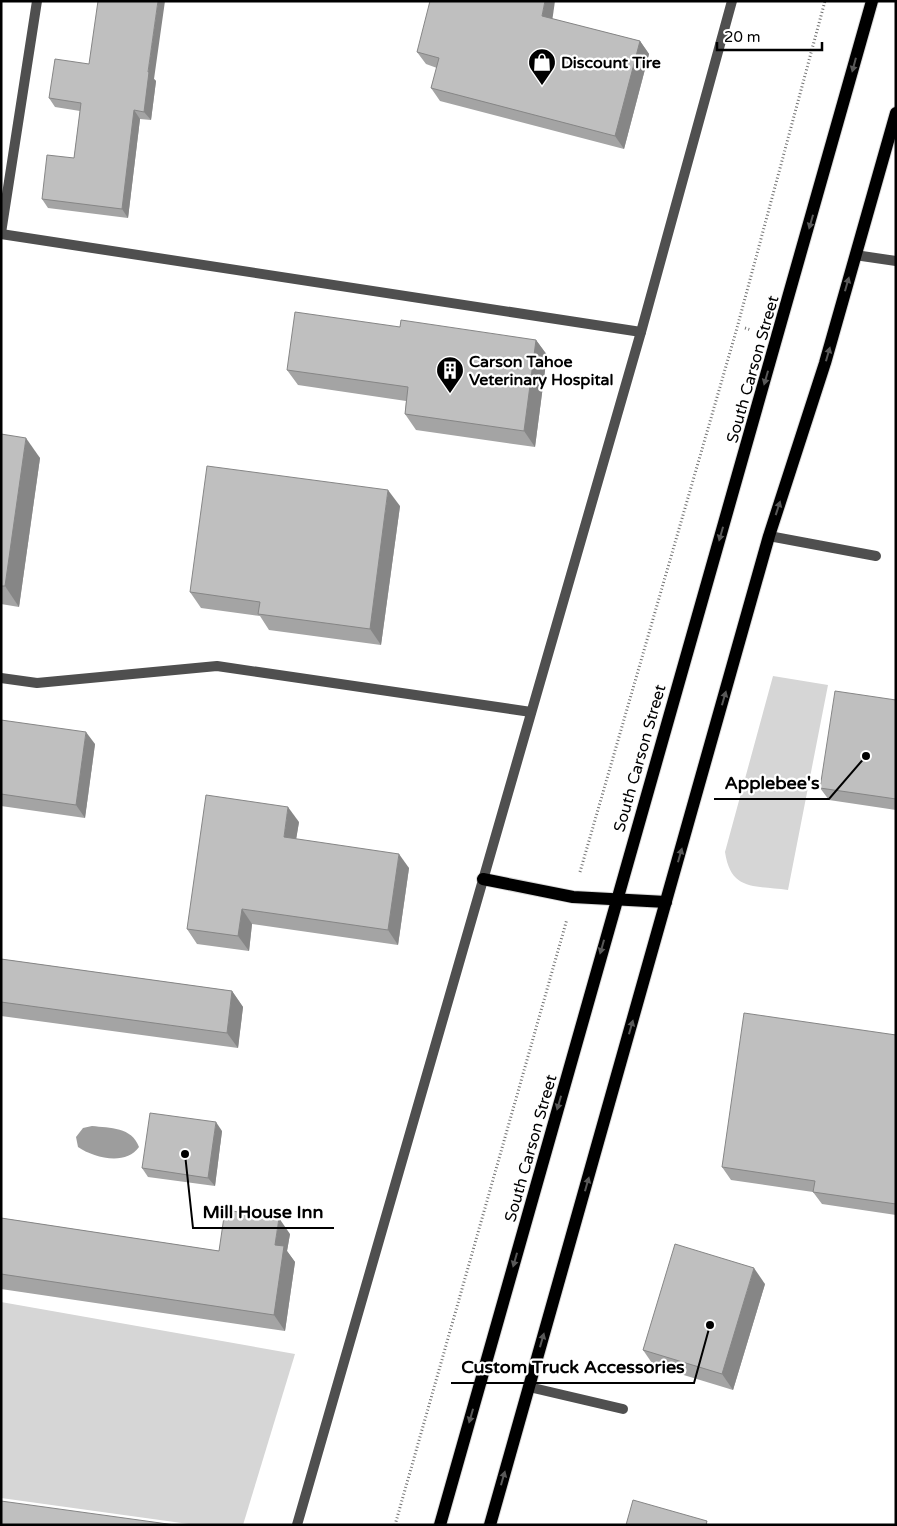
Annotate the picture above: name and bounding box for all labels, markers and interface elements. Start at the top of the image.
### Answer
scale bar [717,20,822,52]
text: 20 m [724,28,761,46]
shop icon: Discount Tire [527,47,557,86]
place label: Discount Tire [561,53,661,73]
one-way arrow [850,58,858,73]
one-way arrow [806,214,814,229]
one-way arrow [844,277,852,292]
street label: South Carson Street [722,293,784,445]
one-way arrow [824,346,832,361]
place label: Carson Tahoe Veterinary Hospital [469,352,614,390]
building icon: Carson Tahoe Veterinary Hospital [435,355,465,394]
one-way arrow [762,370,770,385]
one-way arrow [775,501,783,516]
one-way arrow [717,526,725,542]
street label: South Carson Street [609,682,671,834]
one-way arrow [720,691,728,706]
callout: Applebee's [714,766,829,799]
text: Applebee's [724,772,820,794]
one-way arrow [676,847,684,862]
one-way arrow [598,939,606,954]
one-way arrow [627,1020,635,1035]
street label: South Carson Street [500,1072,562,1224]
one-way arrow [555,1096,563,1111]
one-way arrow [583,1176,591,1191]
callout: Mill House Inn [193,1195,334,1228]
text: Mill House Inn [203,1201,323,1223]
one-way arrow [511,1252,519,1267]
one-way arrow [538,1332,546,1348]
callout: Custom Truck Accessories [451,1350,694,1383]
text: Custom Truck Accessories [461,1356,685,1378]
one-way arrow [466,1409,474,1424]
one-way arrow [499,1470,507,1485]

